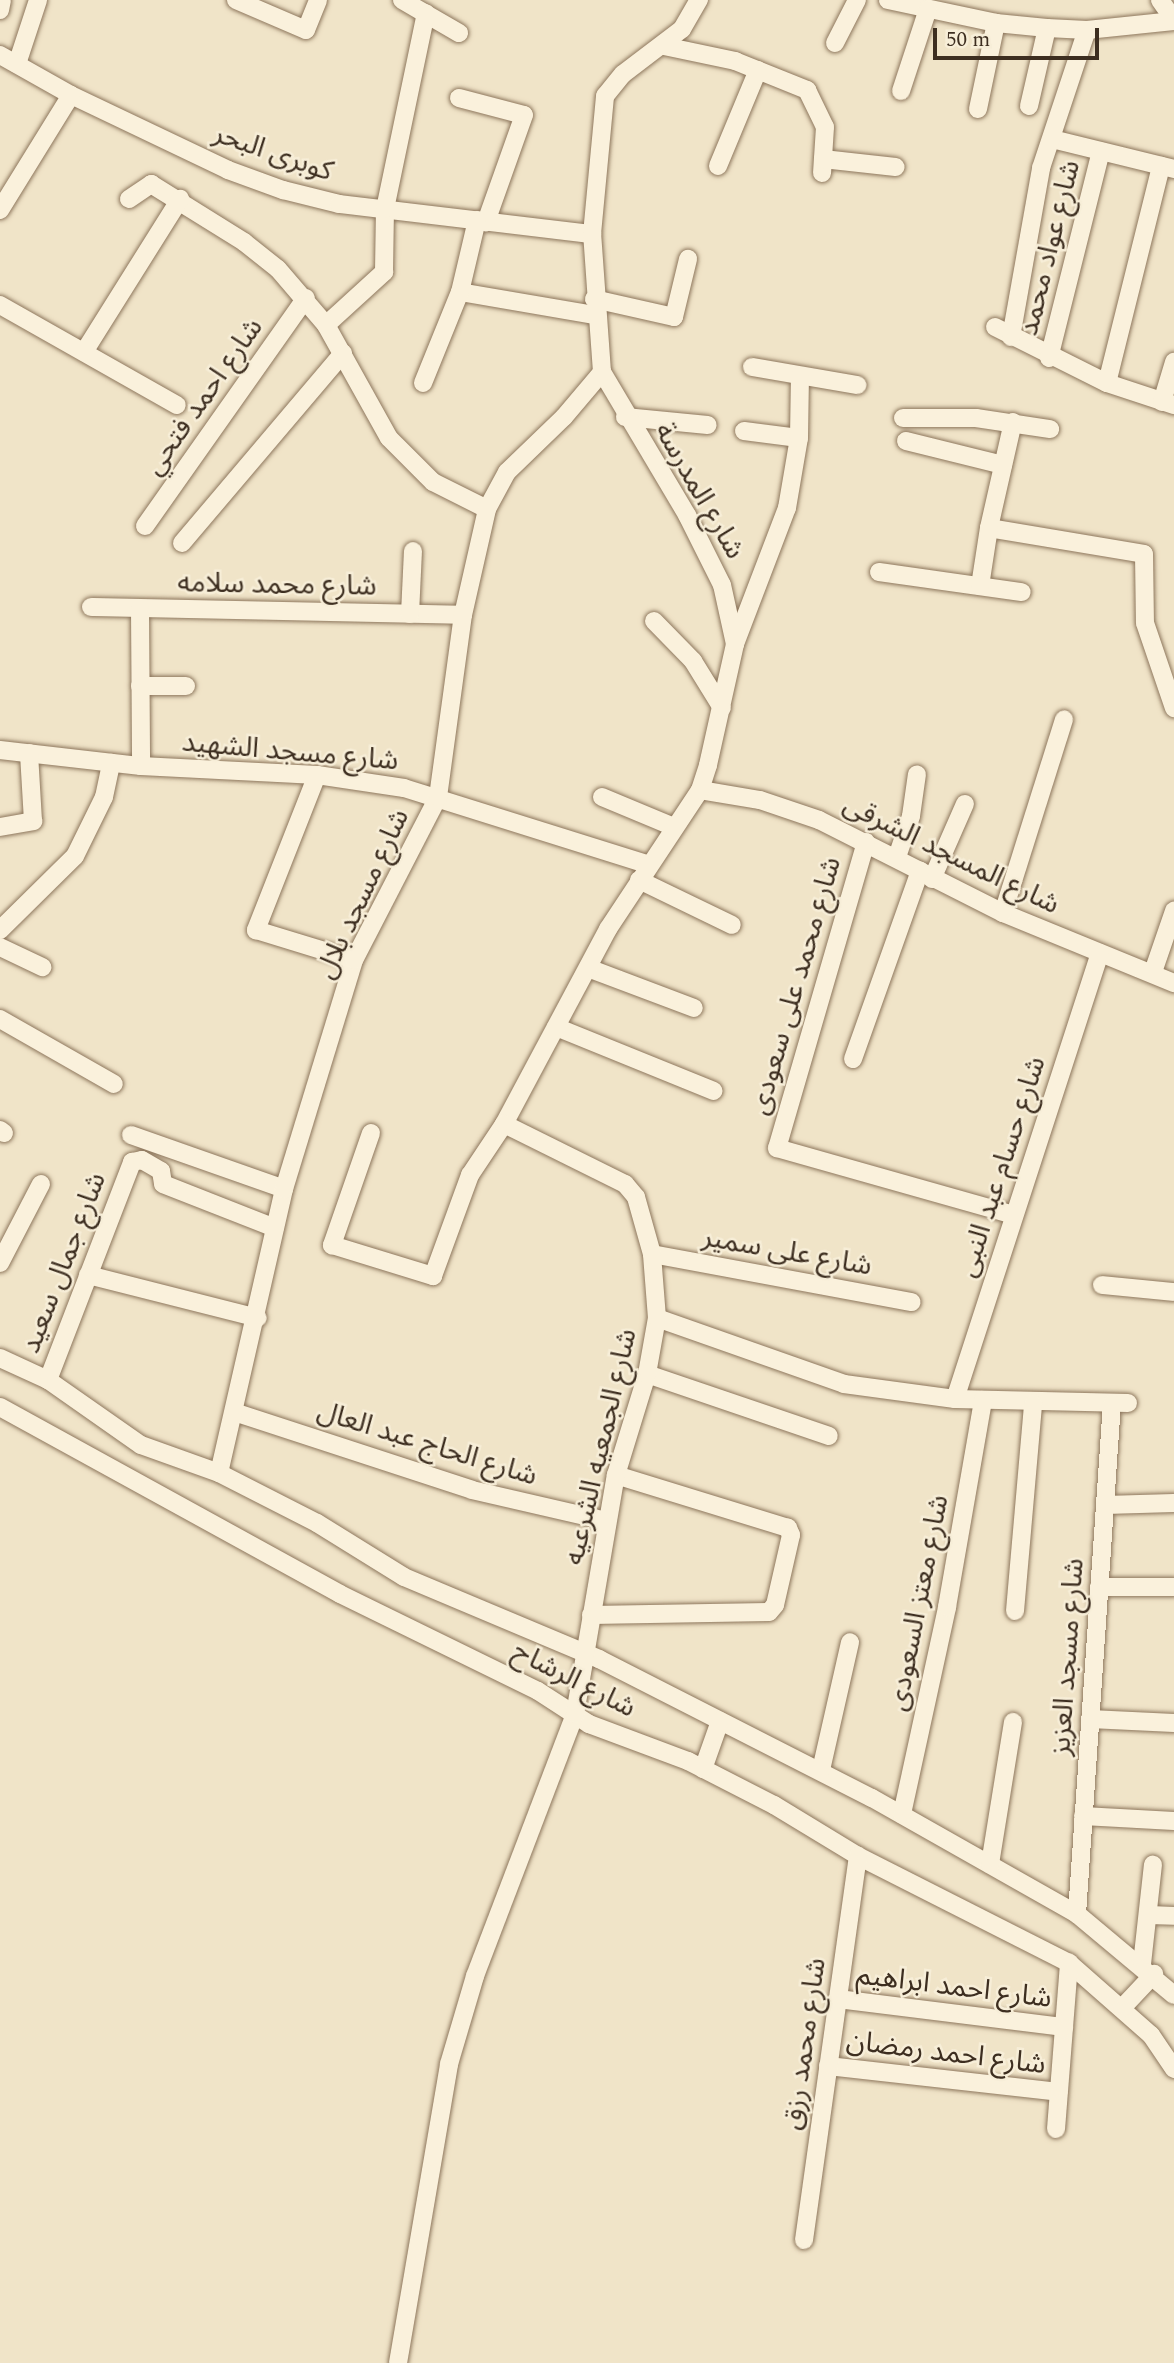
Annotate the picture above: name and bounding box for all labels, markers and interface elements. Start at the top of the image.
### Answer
scale bar [936,14,1102,58]
text: 50 m [946,24,990,56]
street label: كوبرى البحر [209,117,337,189]
street label: شارع عواد محمد [1012,157,1088,339]
street label: شارع احمد فتحي [137,312,271,482]
street label: شارع المدرسة [647,417,751,565]
street label: شارع محمد سلامه [177,566,377,604]
street label: شارع مسجد الشهيد [180,726,400,778]
street label: شارع المسجد الشرقى [837,788,1065,922]
street label: شارع مسجد بلال [309,804,417,984]
street label: شارع محمد على سعودى [743,853,849,1119]
street label: شارع حسام عبد النبى [950,1052,1054,1282]
street label: شارع جمال سعيد [14,1168,114,1358]
street label: شارع على سمير [700,1221,874,1283]
street label: شارع الجمعيه الشرعيه [557,1326,645,1568]
street label: شارع الحاج عبد العال [313,1395,541,1493]
street label: شارع معتز السعودى [882,1492,956,1714]
street label: شارع مسجد العزيز [1044,1557,1092,1757]
street label: شارع الرشاح [507,1635,641,1725]
street label: شارع محمد رزق [776,1956,834,2132]
street label: شارع احمد ابراهيم [855,1958,1053,2016]
street label: شارع احمد رمضان [844,2024,1048,2082]

